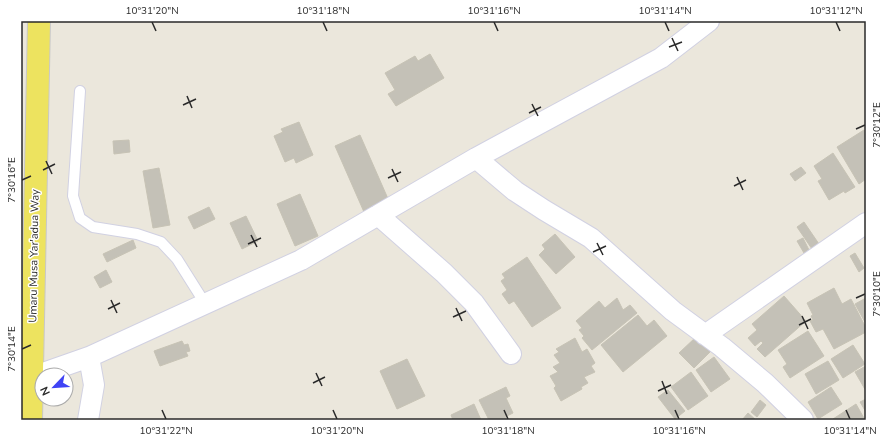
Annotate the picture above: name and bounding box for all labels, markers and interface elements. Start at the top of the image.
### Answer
text: 10°31'20"N [125,4,179,18]
text: 10°31'18"N [296,4,350,18]
text: 10°31'16"N [467,4,521,18]
text: 10°31'14"N [638,4,692,18]
text: 10°31'12"N [809,4,863,18]
text: 7°30'12"E [870,102,884,148]
text: 7°30'16"E [5,157,19,203]
street label: Umaru Musa Yar'adua Way [25,189,43,323]
text: 7°30'10"E [870,271,884,317]
text: 7°30'14"E [5,326,19,372]
north arrow [34,367,74,407]
text: N [37,384,54,398]
text: 10°31'22"N [139,424,193,438]
text: 10°31'20"N [310,424,364,438]
text: 10°31'18"N [481,424,535,438]
text: 10°31'16"N [652,424,706,438]
text: 10°31'14"N [823,424,877,438]

